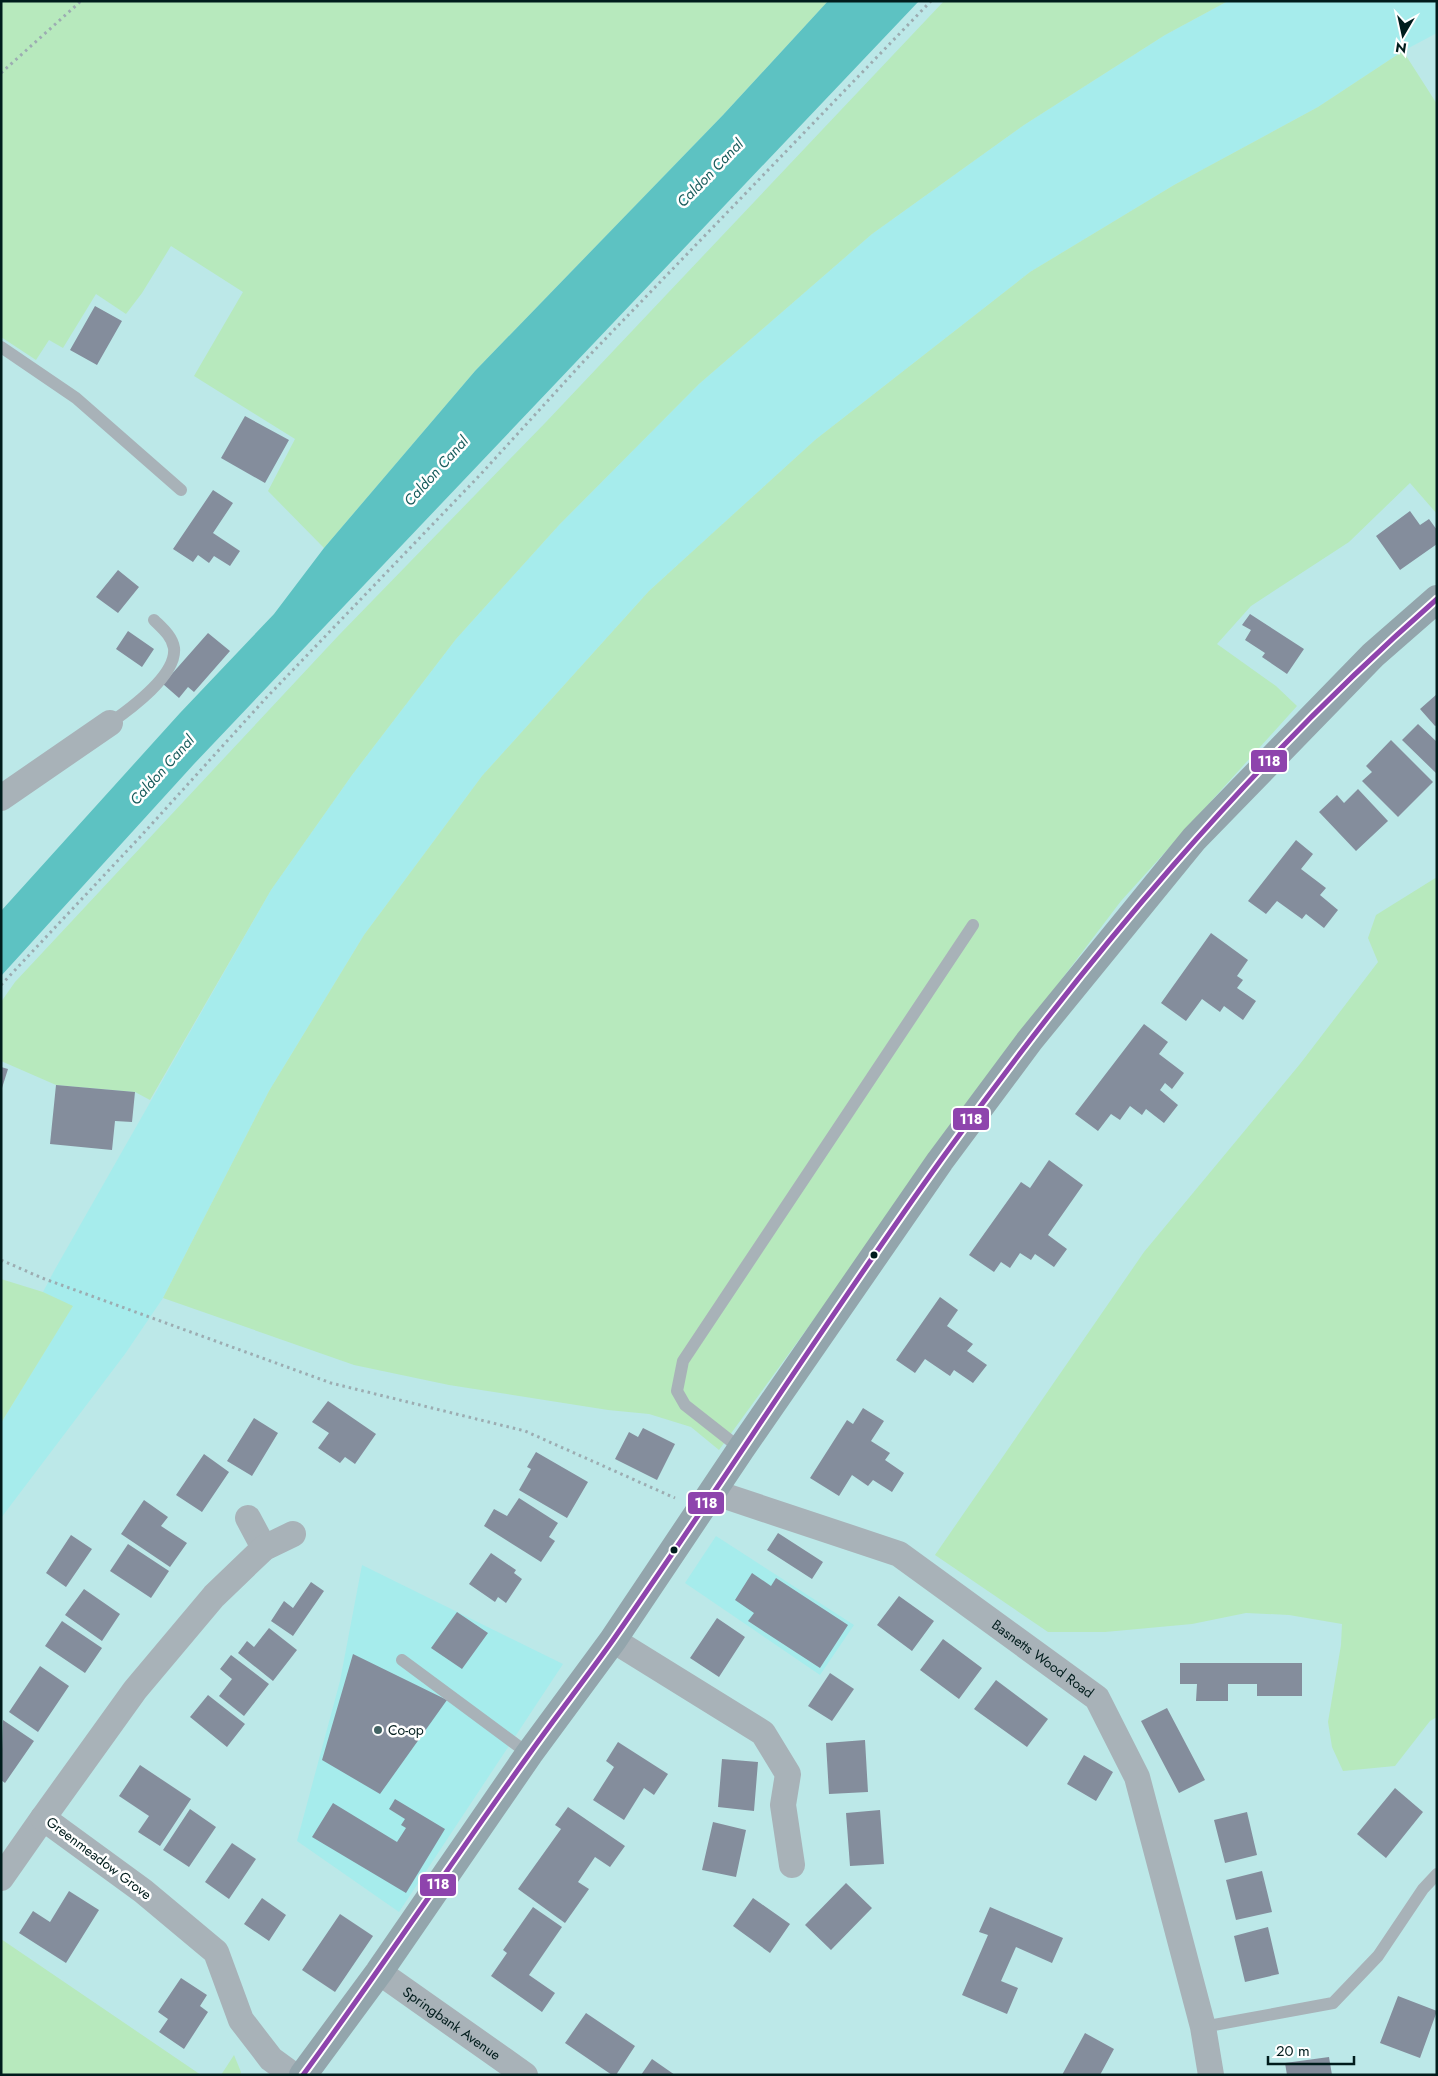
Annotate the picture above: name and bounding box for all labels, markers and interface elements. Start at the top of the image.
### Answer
north arrow [1378,10,1428,60]
text: N [1394,37,1408,59]
water label: Caldon Canal [672,133,749,212]
water label: Caldon Canal [399,431,474,511]
water label: Caldon Canal [125,730,200,810]
line badge: 118 [1250,749,1288,773]
text: 118 [1257,751,1281,771]
line badge: 118 [952,1107,990,1131]
text: 118 [959,1109,983,1129]
unlabelled marker [869,1250,879,1260]
line badge: 118 [687,1491,725,1515]
text: 118 [694,1493,718,1513]
unlabelled marker [669,1545,679,1555]
street label: Basnetts Wood Road [988,1615,1098,1703]
place label: Co-op [388,1720,424,1740]
marker: Co-op [372,1724,384,1736]
street label: Greenmeadow Grove [42,1812,156,1904]
line badge: 118 [419,1873,457,1897]
text: 118 [426,1874,450,1894]
street label: Springbank Avenue [399,1982,505,2065]
scale bar [1268,2034,1354,2066]
text: 20 m [1276,2040,1310,2062]

